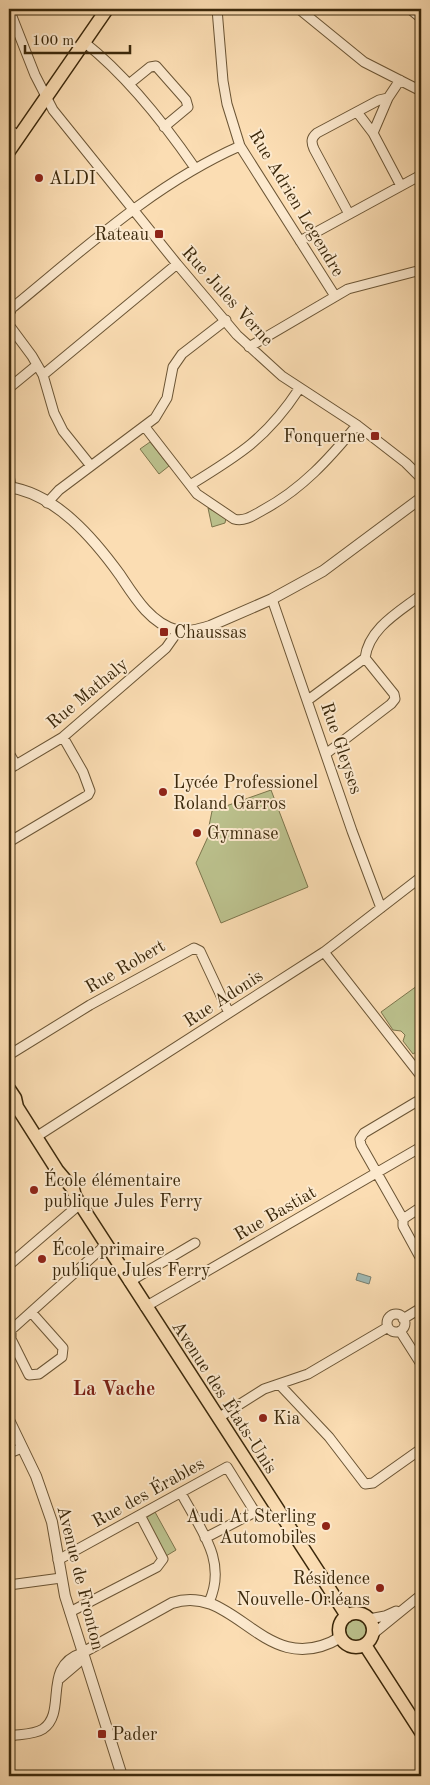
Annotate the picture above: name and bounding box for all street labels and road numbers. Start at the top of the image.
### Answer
street label: Rue Adrien Legendre [245,127,347,280]
street label: Rue Jules Verne [178,243,276,350]
street label: Rue Mathaly [44,655,132,733]
street label: Rue Gleyses [317,700,365,797]
street label: Rue Robert [83,937,168,997]
street label: Rue Adonis [181,967,266,1031]
street label: Rue Bastiat [231,1183,320,1244]
street label: Avenue des États-Unis [168,1316,284,1477]
street label: Rue des Érables [87,1451,208,1531]
street label: Avenue de Fronton [53,1504,107,1653]

